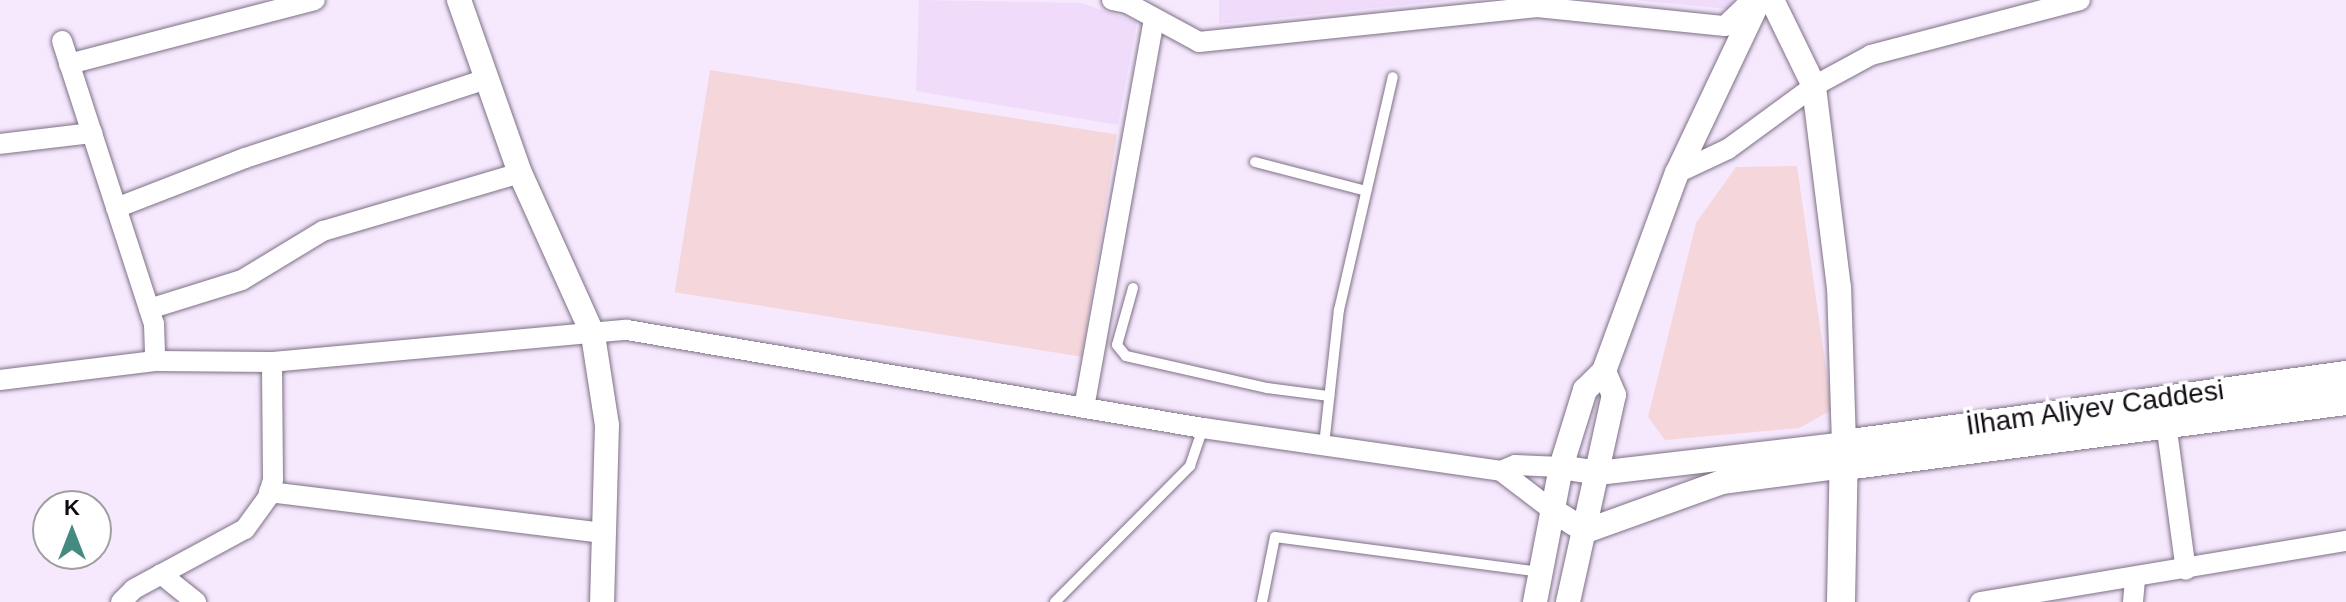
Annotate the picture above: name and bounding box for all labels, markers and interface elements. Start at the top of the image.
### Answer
street label: İlham Aliyev Caddesi [1963,373,2227,443]
north arrow [32,490,112,570]
text: K [64,495,80,520]

